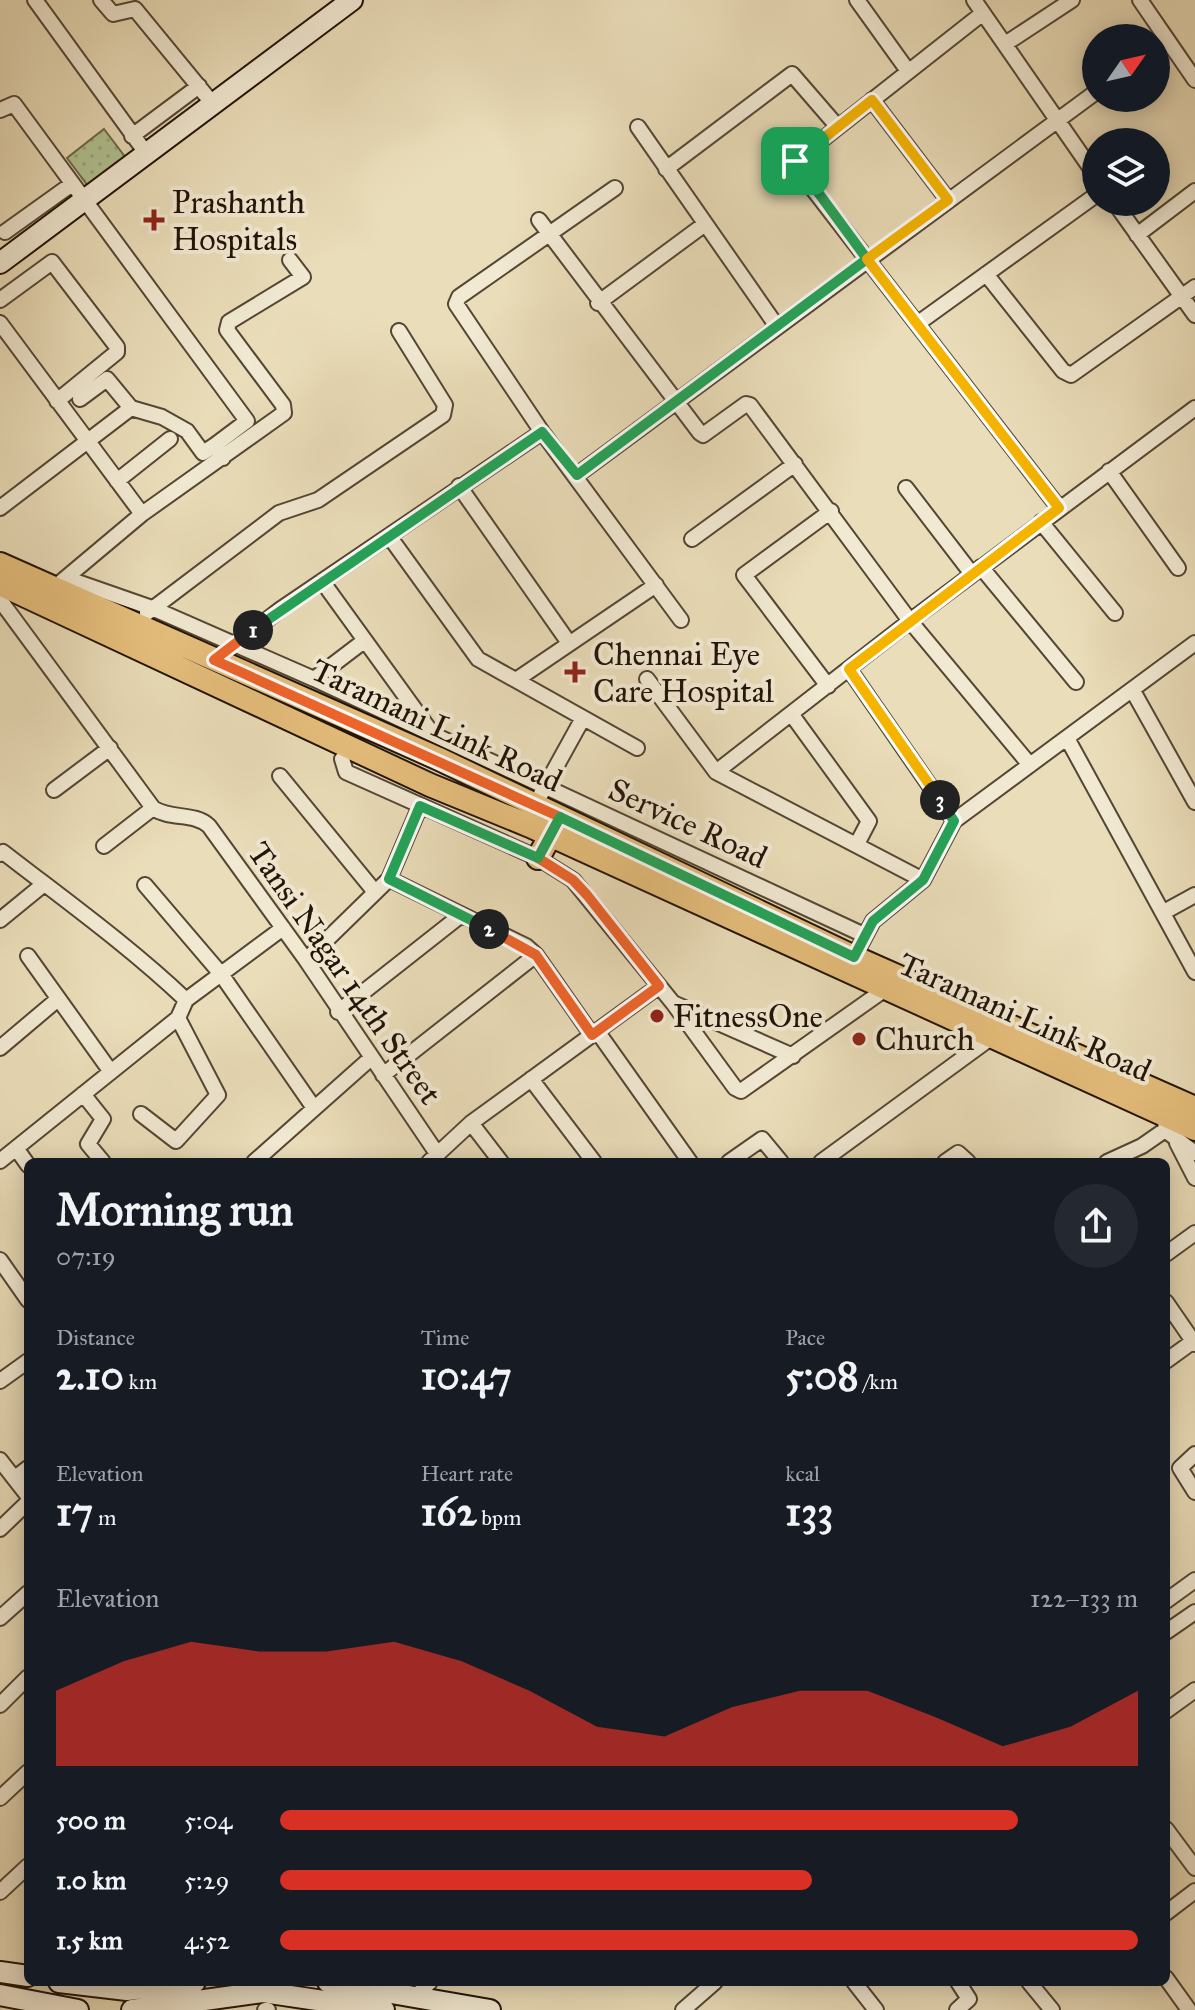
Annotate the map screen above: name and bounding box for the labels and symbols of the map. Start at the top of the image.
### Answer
north arrow [1082,24,1170,112]
pin [761,127,829,195]
place label: Prashanth Hospitals [172,183,305,259]
marker: Prashanth Hospitals [143,209,165,231]
pin: 1 [233,610,273,650]
place label: Chennai Eye Care Hospital [593,635,774,711]
street label: Taramani Link Road [305,650,568,801]
marker: Chennai Eye Care Hospital [564,661,586,683]
street label: Service Road [602,770,773,877]
pin: 3 [920,780,960,820]
street label: Tansi Nagar 14th Street [239,835,450,1112]
pin: 2 [469,909,509,949]
street label: Taramani Link Road [893,944,1157,1091]
place label: FitnessOne [673,997,823,1036]
marker: FitnessOne [648,1007,666,1025]
place label: Church [875,1020,975,1059]
marker: Church [850,1030,868,1048]

